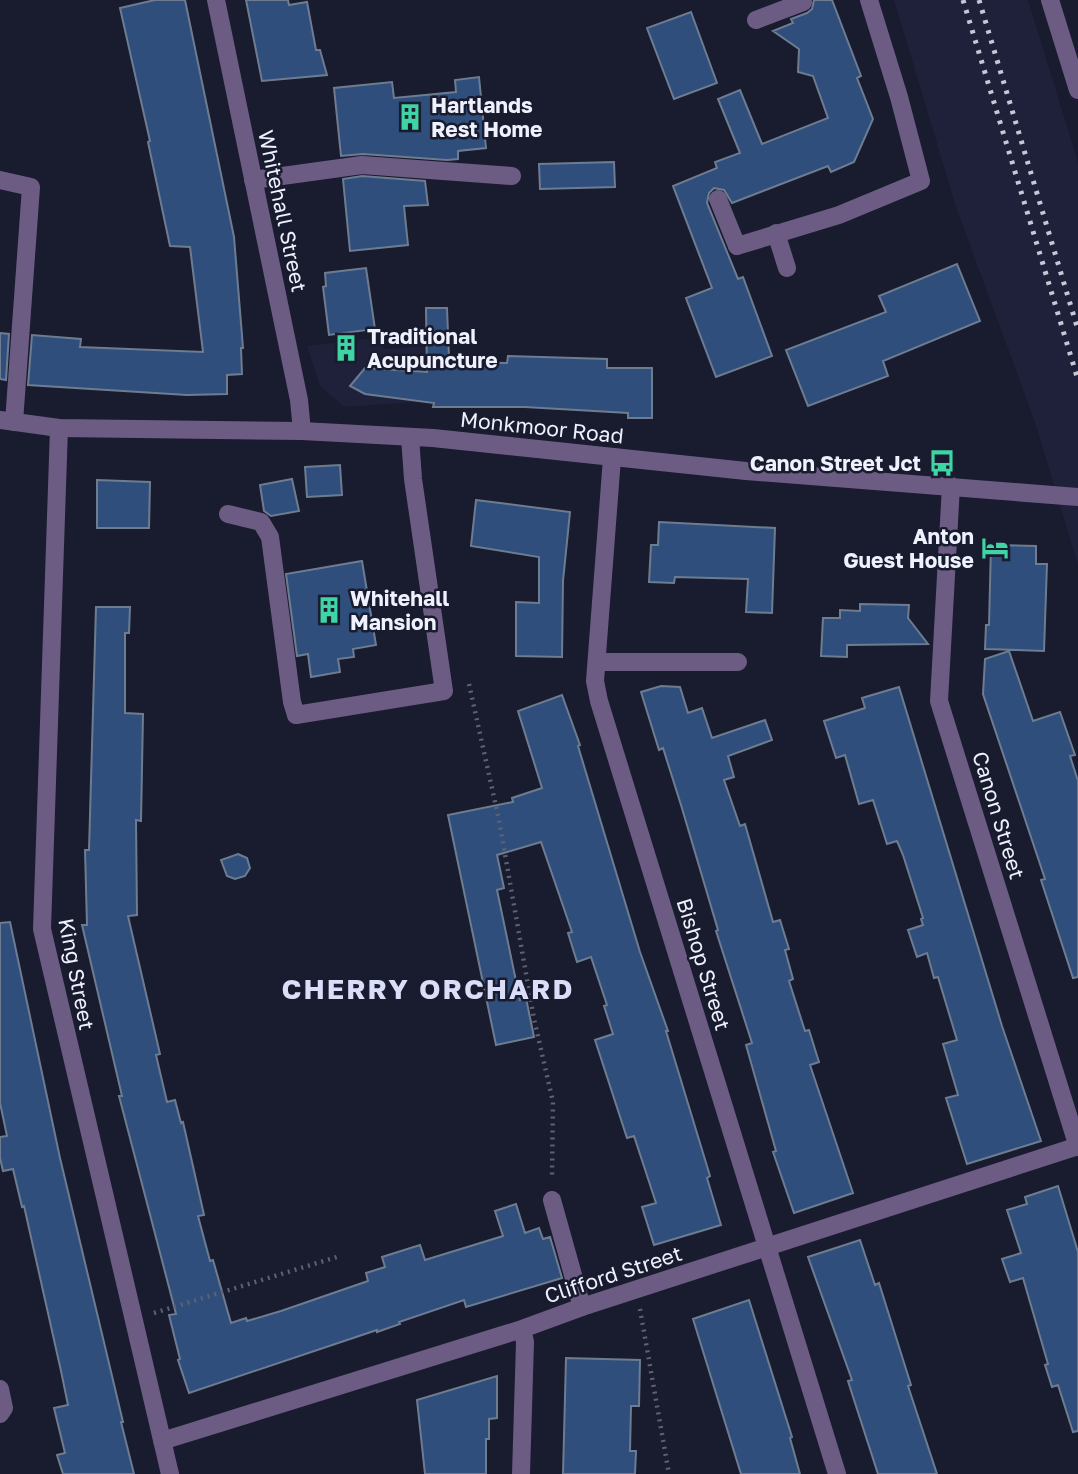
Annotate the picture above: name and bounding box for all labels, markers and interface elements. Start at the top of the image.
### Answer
place label: Hartlands Rest Home [431,92,542,142]
building icon: Hartlands Rest Home [395,102,425,132]
street label: Whitehall Street [253,128,313,294]
place label: Traditional Acupuncture [367,323,498,373]
building icon: Traditional Acupuncture [331,333,361,363]
street label: Monkmoor Road [459,405,625,449]
bus stop icon: Canon Street Jct [927,448,957,478]
place label: Canon Street Jct [750,450,921,476]
place label: Anton Guest House [843,523,974,573]
hotel icon: Anton Guest House [980,533,1010,563]
place label: Whitehall Mansion [350,585,449,635]
building icon: Whitehall Mansion [314,595,344,625]
street label: Canon Street [967,748,1031,882]
street label: Bishop Street [672,895,736,1033]
street label: King Street [53,916,101,1032]
district label: CHERRY ORCHARD [282,972,574,1005]
street label: Clifford Street [541,1240,685,1308]

